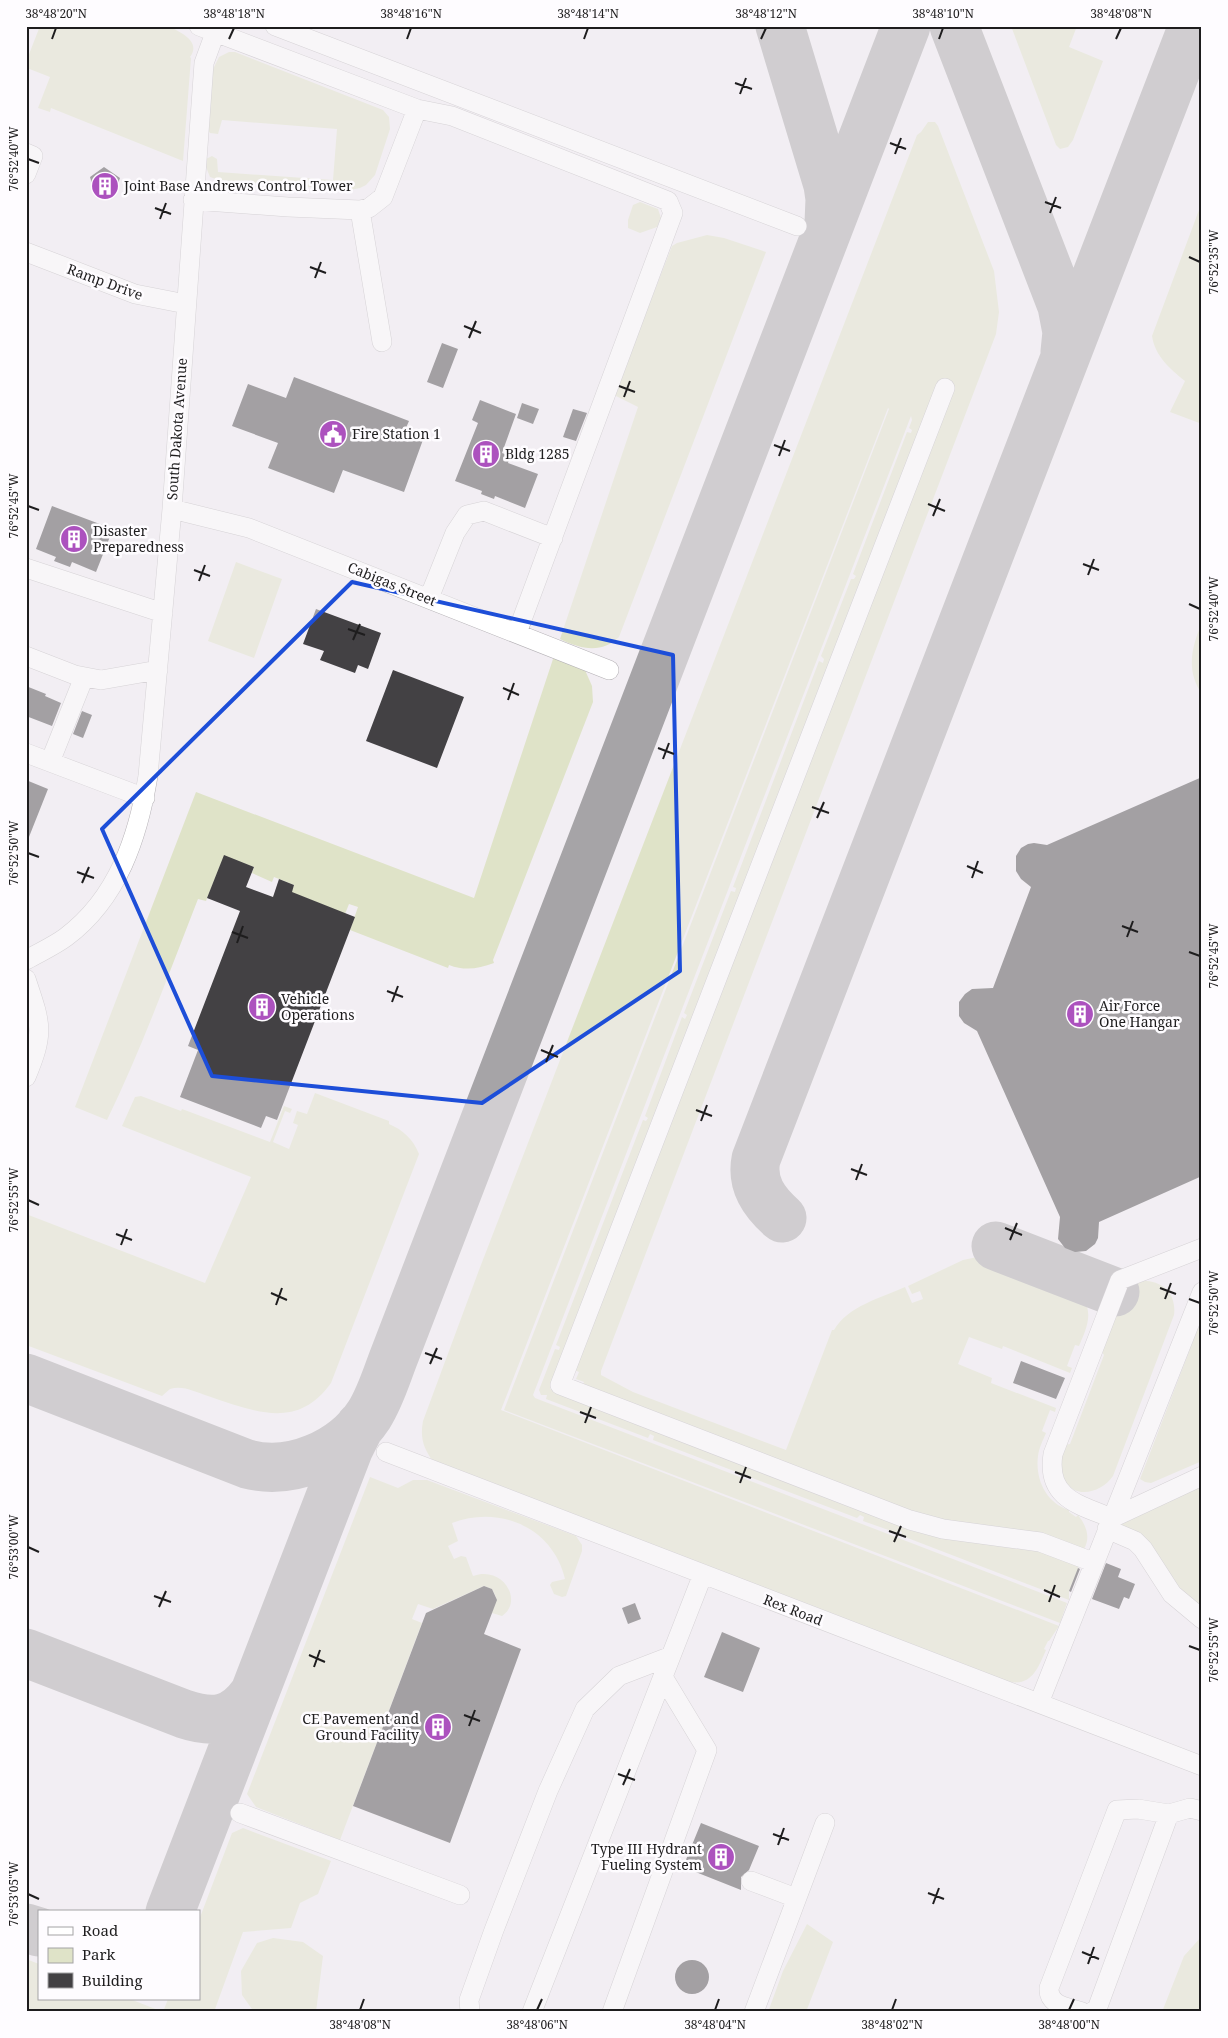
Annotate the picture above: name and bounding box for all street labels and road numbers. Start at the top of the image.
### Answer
street label: Ramp Drive [65,259,146,304]
street label: South Dakota Avenue [162,357,191,501]
street label: Cabigas Street [345,557,439,610]
street label: Rex Road [761,1590,826,1630]

